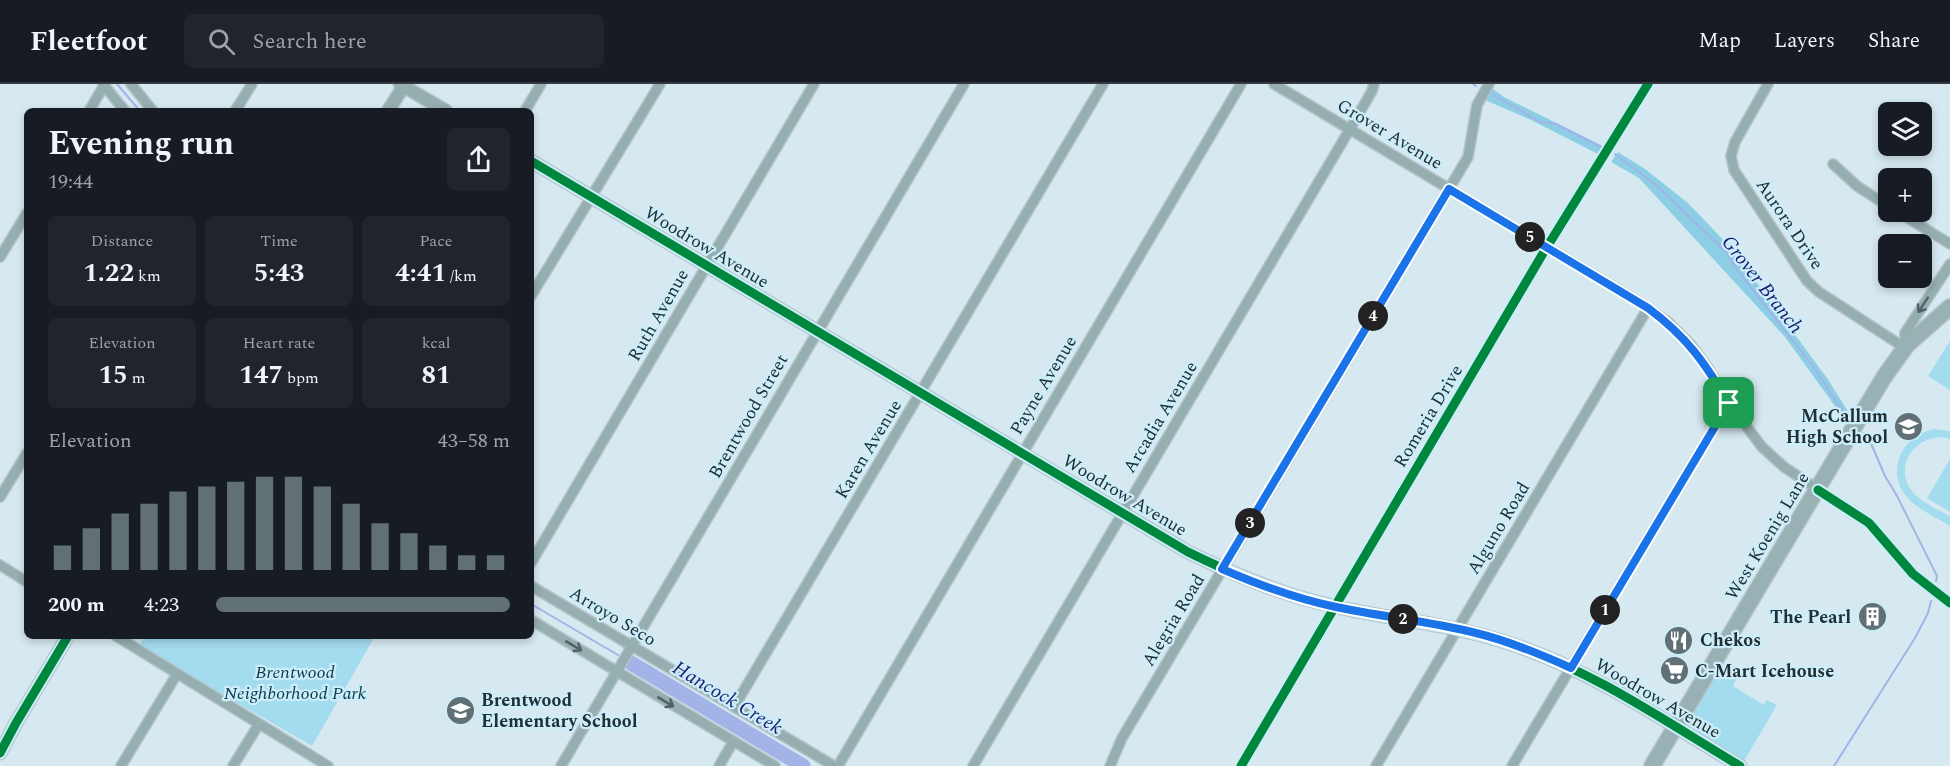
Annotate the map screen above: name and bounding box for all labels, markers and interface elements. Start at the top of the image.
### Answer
search box [184,14,604,68]
text: Fleetfoot [30,20,148,63]
icon: search [205,25,238,58]
text: Search here [253,25,367,58]
text: Map [1699,25,1741,57]
text: Layers [1774,25,1835,57]
text: Share [1868,25,1920,57]
street label: Grover Avenue [1332,92,1448,177]
map controls [1878,102,1932,288]
button: layers [1878,102,1932,156]
text: Evening run [48,119,234,169]
button: share [447,128,510,191]
text: 19:44 [48,167,93,197]
button: + [1878,168,1932,222]
street label: Aurora Drive [1749,173,1830,275]
street label: Woodrow Avenue [639,199,774,295]
pin: 5 [1515,222,1545,252]
text: 5 [1526,225,1534,249]
text: Distance [91,229,153,253]
text: Time [260,229,298,253]
text: Pace [419,229,453,253]
water label: Grover Branch [1714,229,1810,340]
button: − [1878,234,1932,288]
text: 1.22 [83,253,134,293]
text: 5:43 [254,253,304,293]
text: 4:41 [395,253,446,293]
text: km [134,264,161,288]
text: /km [446,264,477,288]
street label: Ruth Avenue [621,264,696,366]
one-way arrow [1917,296,1929,312]
pin: 4 [1358,301,1388,331]
text: 4 [1369,304,1377,328]
street label: Payne Avenue [1003,330,1084,440]
text: Elevation [88,331,156,355]
text: Heart rate [243,331,315,355]
text: kcal [422,331,450,355]
street label: Brentwood Street [702,349,795,483]
text: 15 [99,355,128,395]
text: 147 [239,355,283,395]
text: 81 [421,355,451,395]
street label: Arcadia Avenue [1116,356,1205,478]
street label: Romeria Drive [1387,360,1470,473]
text: m [128,366,145,390]
text: bpm [283,366,319,390]
pin [1703,377,1754,428]
icon: arrive [1712,386,1745,419]
street label: Karen Avenue [828,394,909,504]
place label: McCallum High School [1786,403,1888,451]
school or university icon: McCallum High School [1893,410,1925,442]
text: Elevation [48,426,132,456]
text: 43–58 m [438,426,510,456]
street label: Woodrow Avenue [1057,447,1192,543]
street label: West Koenig Lane [1718,467,1816,605]
street label: Alguno Road [1460,477,1537,580]
pin: 3 [1235,508,1265,538]
text: 3 [1246,511,1254,535]
street label: Alegria Road [1135,569,1212,672]
street label: Arroyo Seco [564,580,661,653]
text: 200 m [48,590,105,620]
text: 4:23 [144,590,179,620]
pin: 1 [1590,595,1620,625]
text: 1 [1601,598,1609,622]
building icon: The Pearl [1856,601,1888,633]
pin: 2 [1388,604,1418,634]
place label: The Pearl [1770,604,1851,631]
text: 2 [1399,607,1407,631]
restaurant icon: Chekos [1663,624,1695,656]
place label: Chekos [1700,627,1761,654]
one-way arrow [565,640,582,652]
street label: Woodrow Avenue [1590,651,1726,745]
water label: Hancock Creek [667,653,789,743]
supermarket icon: C-Mart Icehouse [1658,655,1690,687]
place label: C-Mart Icehouse [1695,658,1834,685]
park label: Brentwood Neighborhood Park [224,659,367,707]
place label: Brentwood Elementary School [481,687,638,735]
school or university icon: Brentwood Elementary School [444,694,476,726]
one-way arrow [658,695,675,708]

